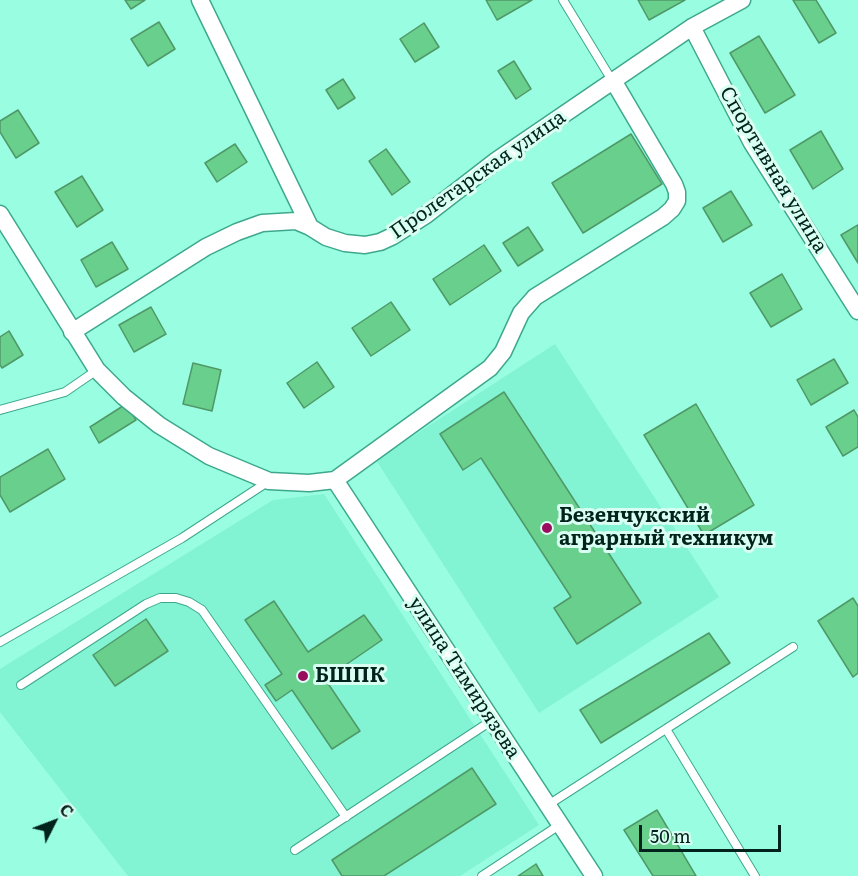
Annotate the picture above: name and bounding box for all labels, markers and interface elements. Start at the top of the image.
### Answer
street label: Спортивная улица [714,83,832,257]
street label: Пролетарская улица [386,105,570,245]
place label: Безенчукский аграрный техникум [559,504,773,551]
marker: Безенчукский аграрный техникум [540,521,554,535]
street label: улица Тимирязева [403,593,525,763]
place label: БШПК [315,664,385,688]
marker: БШПК [296,669,310,683]
north arrow [24,792,84,852]
text: С [55,798,80,822]
scale bar [642,813,784,851]
text: 50 m [650,822,691,849]

